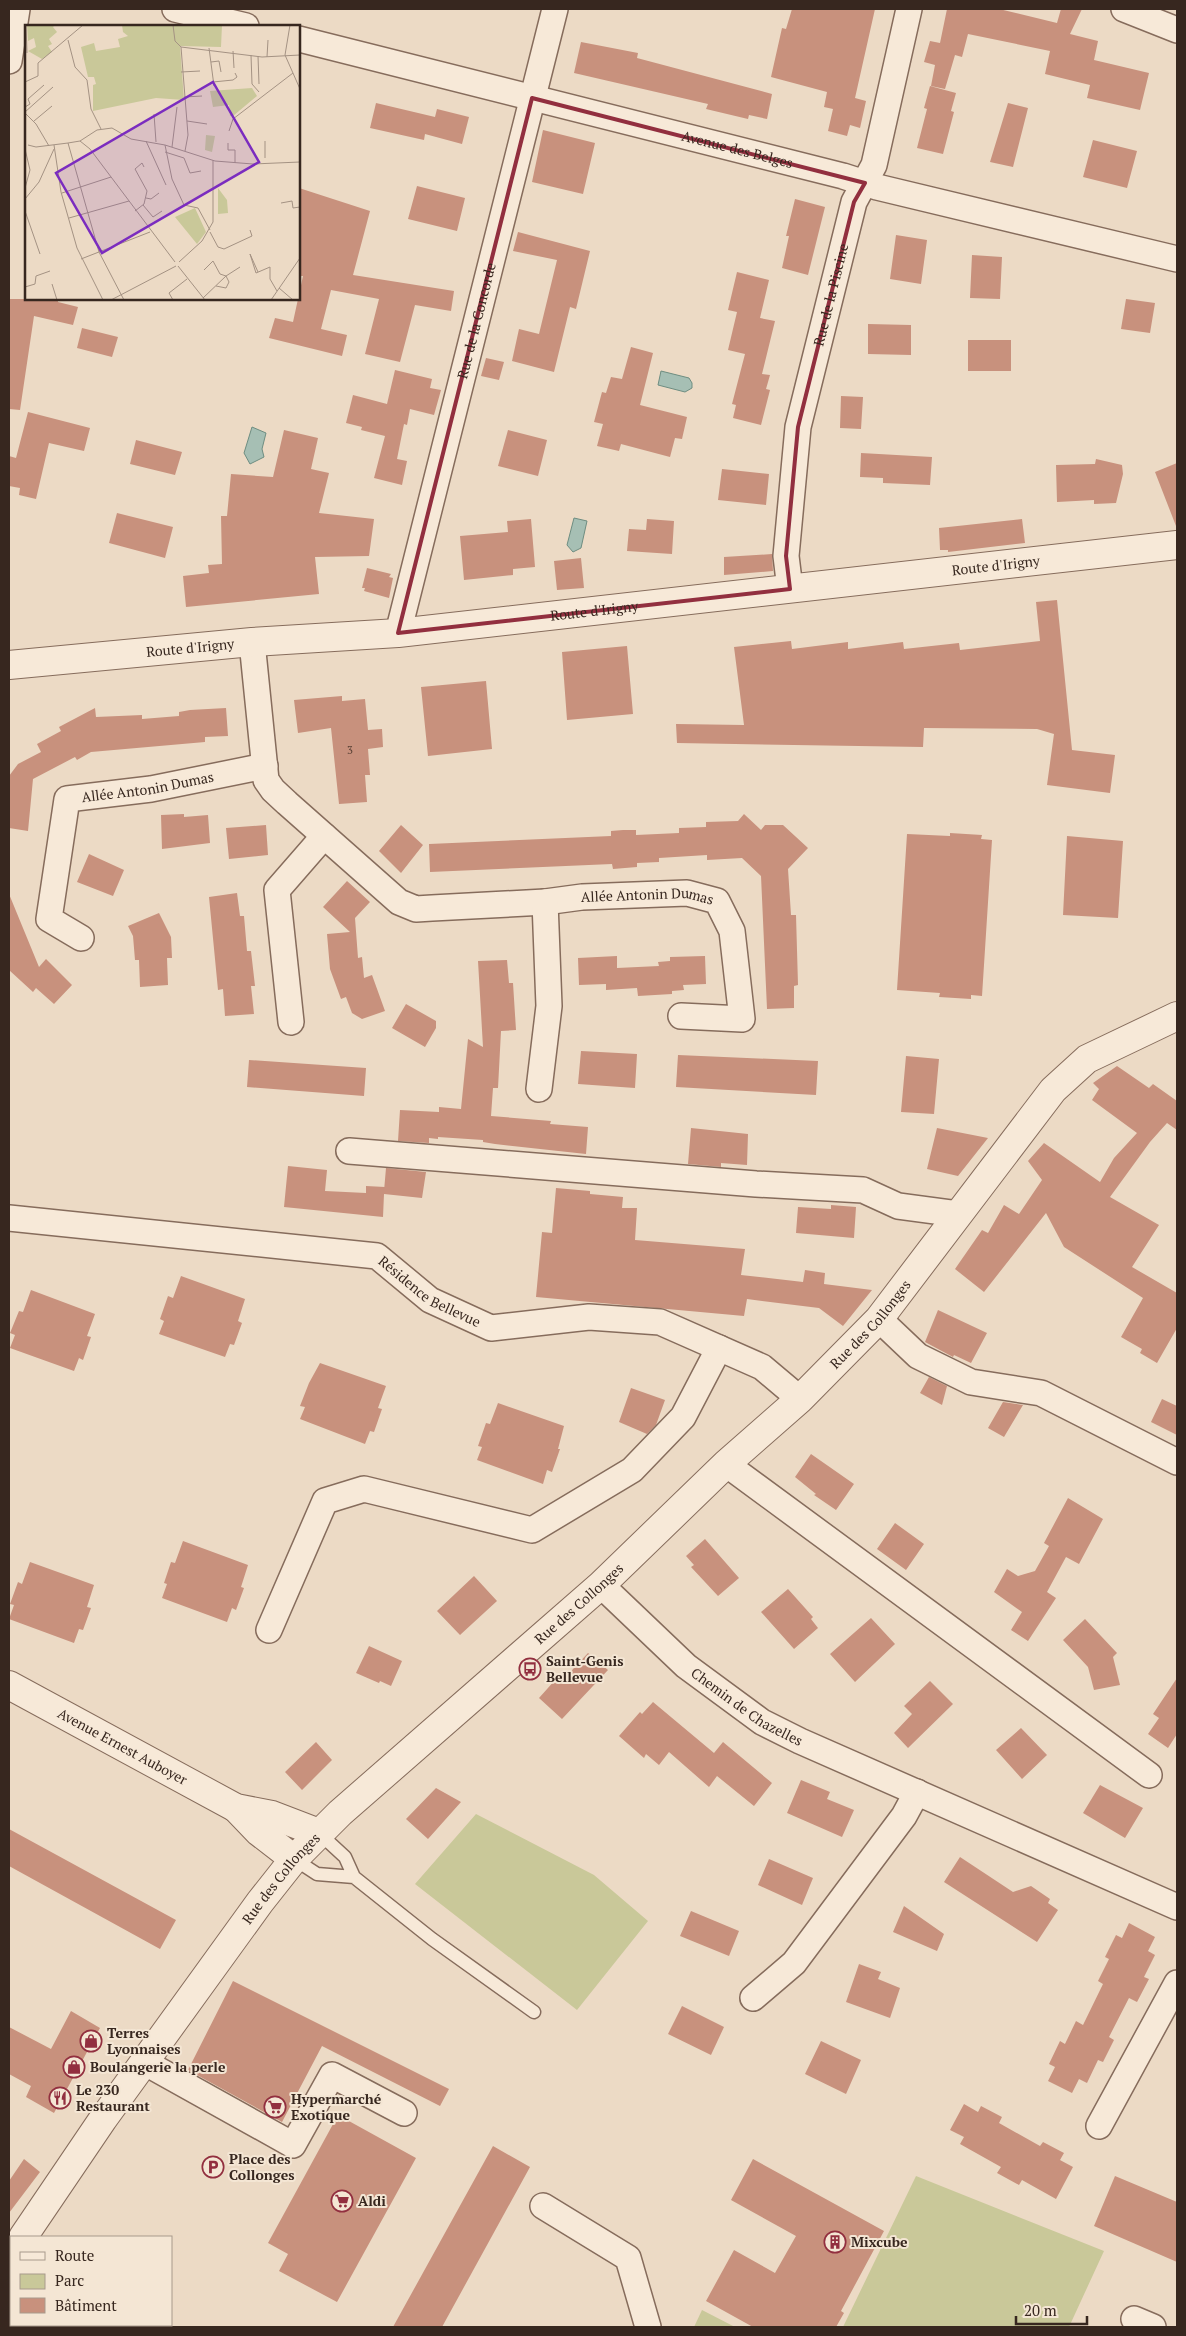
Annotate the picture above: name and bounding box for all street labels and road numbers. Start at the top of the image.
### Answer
street label: Avenue des Belges [680,126,795,172]
street label: Rue de la Piscine [808,241,852,348]
street label: Rue de la Concorde [452,260,500,381]
street label: Route d'Irigny [951,550,1042,579]
street label: Route d'Irigny [549,596,640,625]
street label: Route d'Irigny [145,634,236,661]
street label: Allée Antonin Dumas [80,767,215,806]
street label: Allée Antonin Dumas [580,883,716,909]
street label: Résidence Bellevue [375,1251,484,1331]
street label: Rue des Collonges [825,1276,915,1373]
street label: Rue des Collonges [530,1559,627,1648]
street label: Chemin de Chazelles [688,1663,806,1750]
street label: Avenue Ernest Auboyer [55,1703,191,1789]
street label: Rue des Collonges [237,1828,324,1928]

